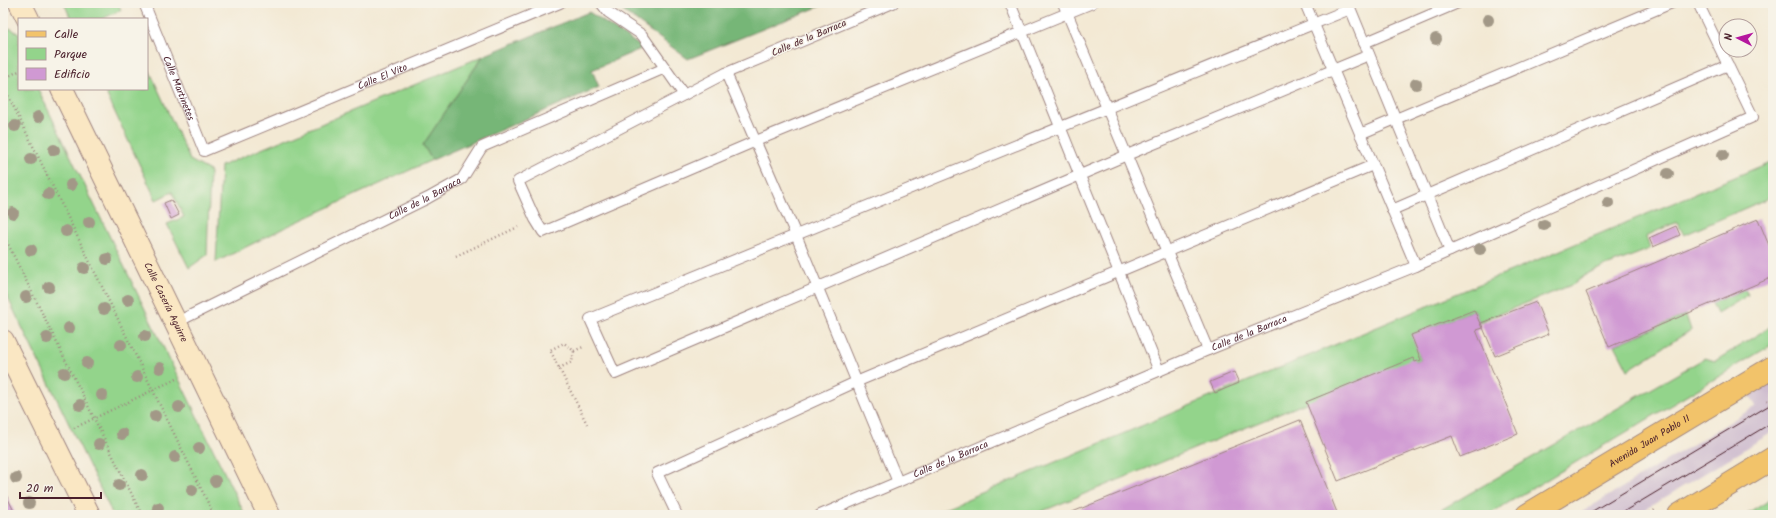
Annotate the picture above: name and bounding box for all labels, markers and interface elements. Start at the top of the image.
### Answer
street label: Calle de la Barraca [769,15,849,61]
legend [18,18,148,90]
north arrow [1718,18,1758,58]
text: Calle [54,25,79,44]
text: N [1720,33,1738,41]
text: Parque [54,45,88,64]
street label: Calle Martinetes [158,53,199,124]
street label: Calle El Vito [355,59,410,94]
text: Edificio [54,65,90,84]
street label: Calle de la Barraca [386,173,464,224]
street label: Calle Casería Aguirre [139,259,192,345]
street label: Calle de la Barraca [1209,311,1290,356]
street label: Avenida Juan Pablo II [1606,411,1693,472]
street label: Calle de la Barraca [911,436,991,483]
scale bar [20,474,101,500]
text: 20 m [26,479,54,498]

